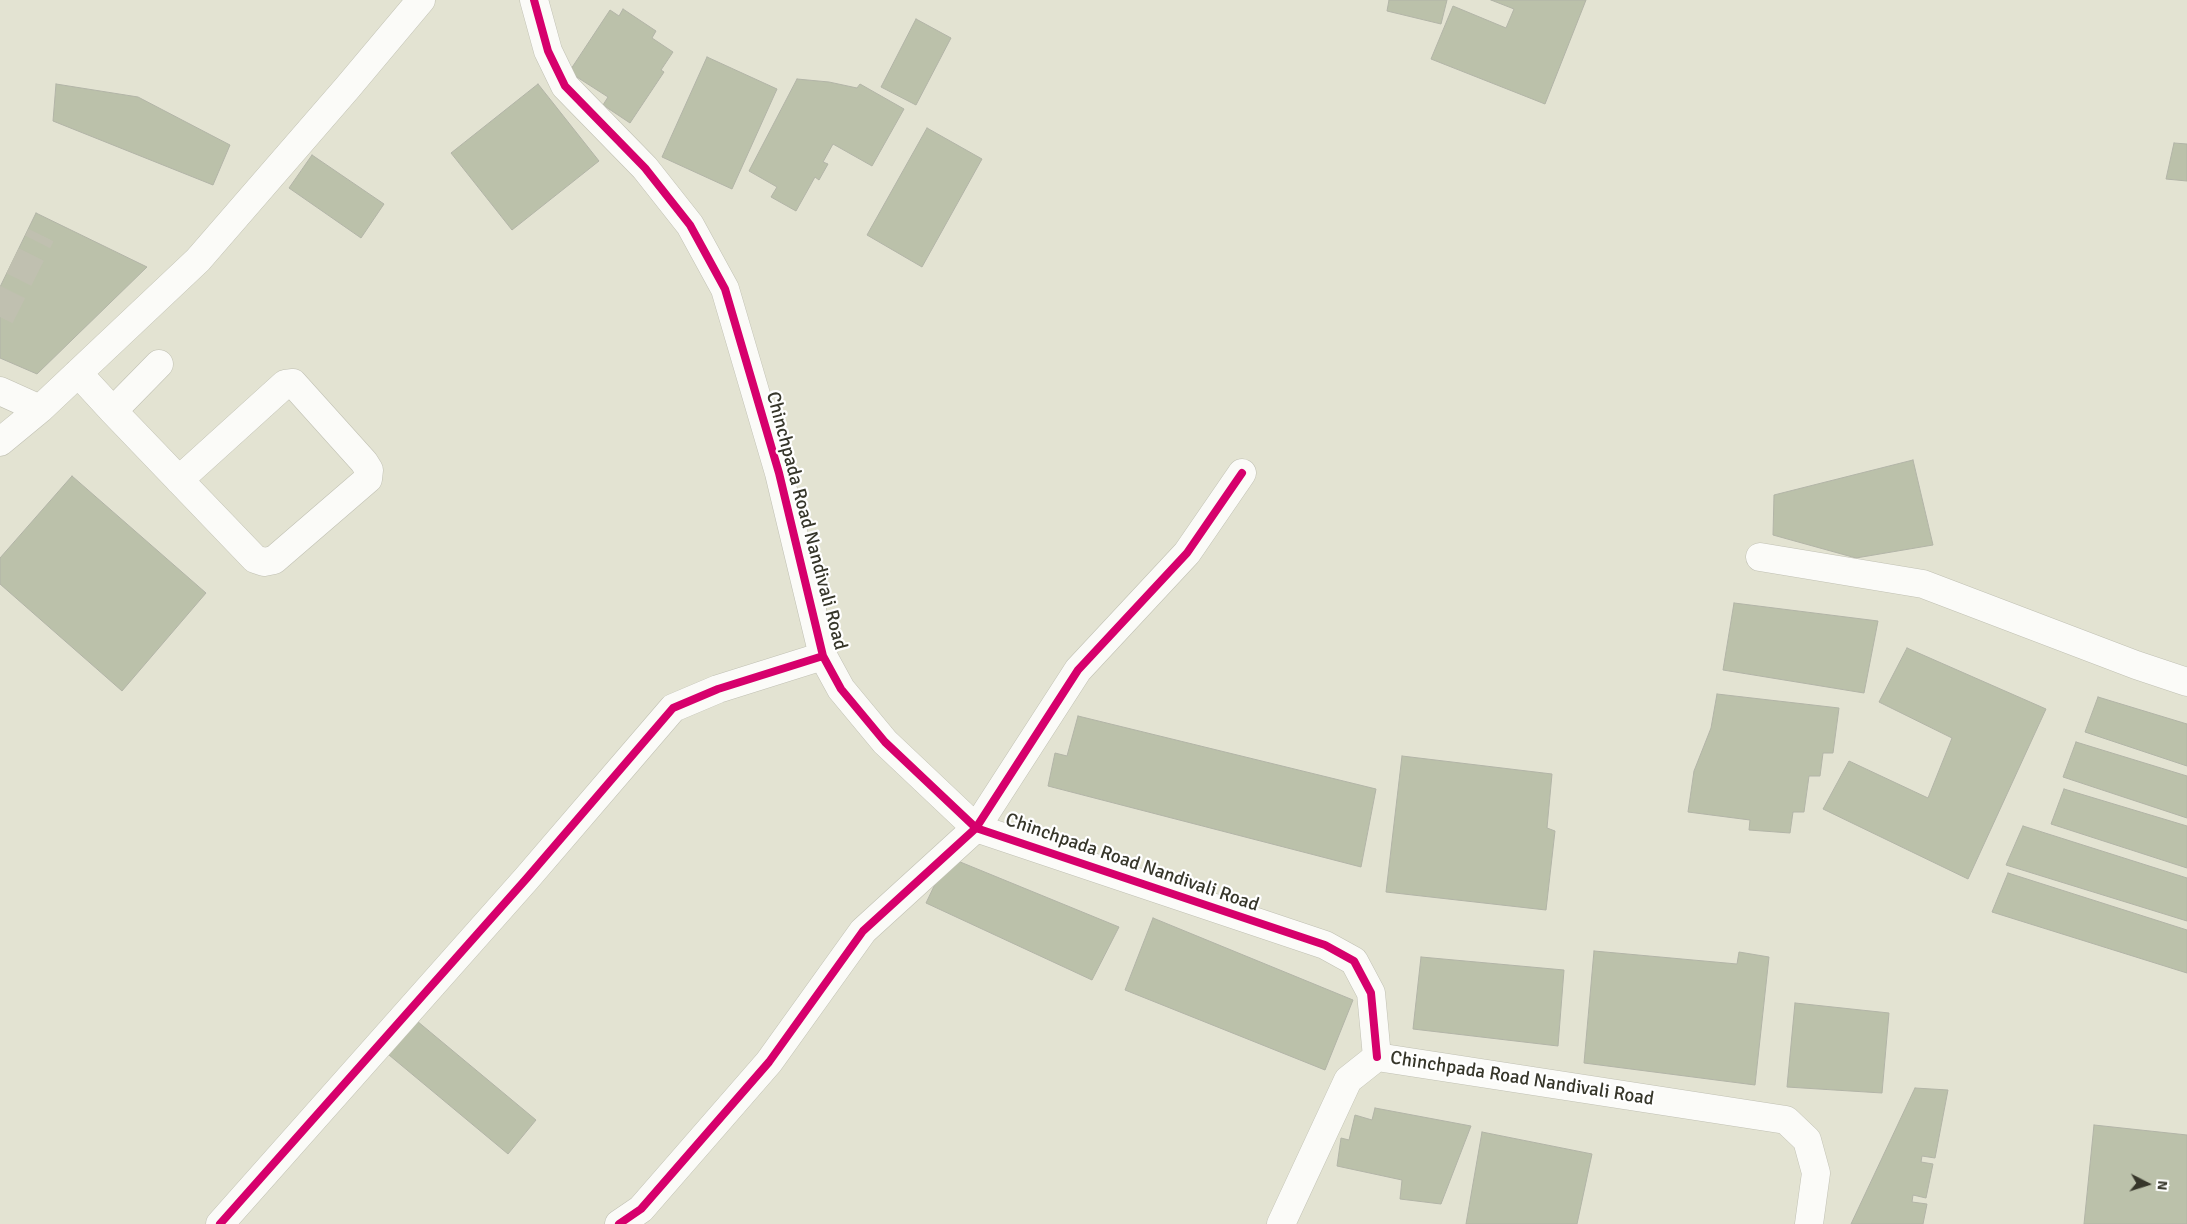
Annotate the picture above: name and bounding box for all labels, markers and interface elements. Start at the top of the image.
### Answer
street label: Chinchpada Road Nandivali Road [760,389,852,653]
street label: Chinchpada Road Nandivali Road [1002,809,1262,917]
street label: Chinchpada Road Nandivali Road [1389,1047,1655,1111]
north arrow [2122,1159,2172,1209]
text: N [2154,1180,2171,1191]

